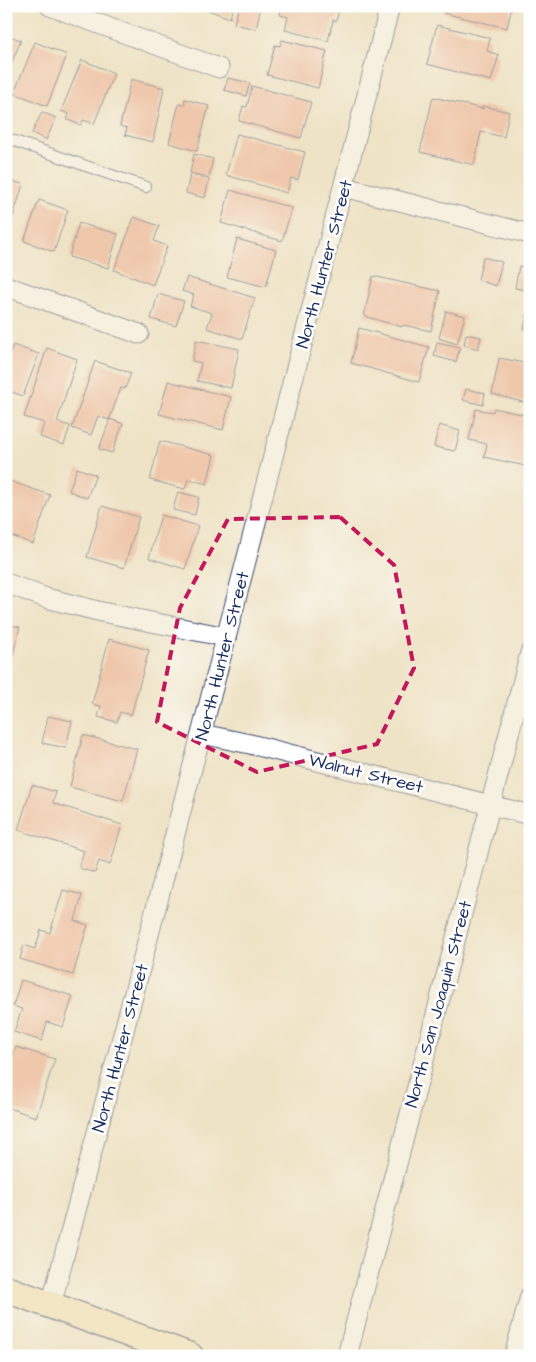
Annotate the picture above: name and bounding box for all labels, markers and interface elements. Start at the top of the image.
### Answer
street label: North Hunter Street [290,176,359,351]
street label: North Hunter Street [189,568,256,743]
street label: Walnut Street [306,747,426,800]
street label: North San Joaquin Street [399,897,478,1110]
street label: North Hunter Street [86,960,155,1135]

